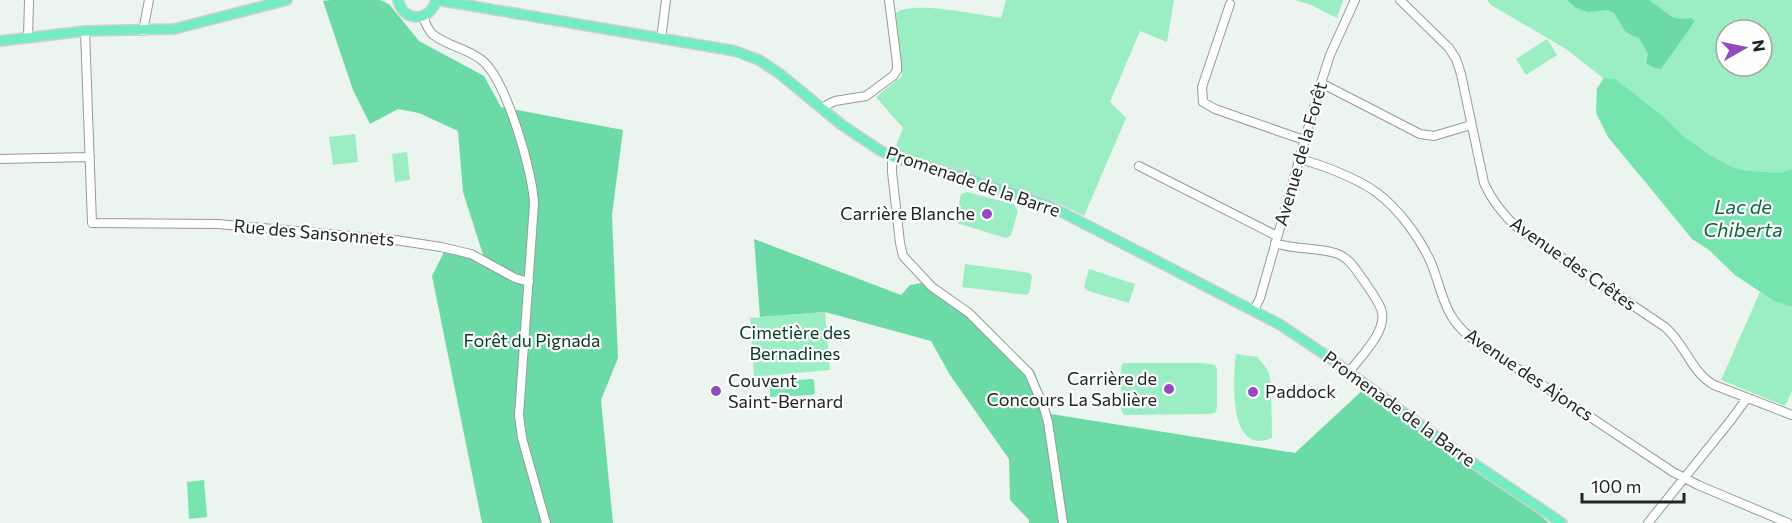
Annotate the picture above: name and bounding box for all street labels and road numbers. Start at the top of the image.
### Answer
street label: Avenue de la Forêt [1269,79,1331,228]
street label: Promenade de la Barre [883,141,1063,221]
street label: Avenue des Crêtes [1506,212,1641,315]
street label: Rue des Sansonnets [233,214,395,250]
street label: Avenue des Ajoncs [1461,323,1598,425]
street label: Promenade de la Barre [1319,346,1480,471]

